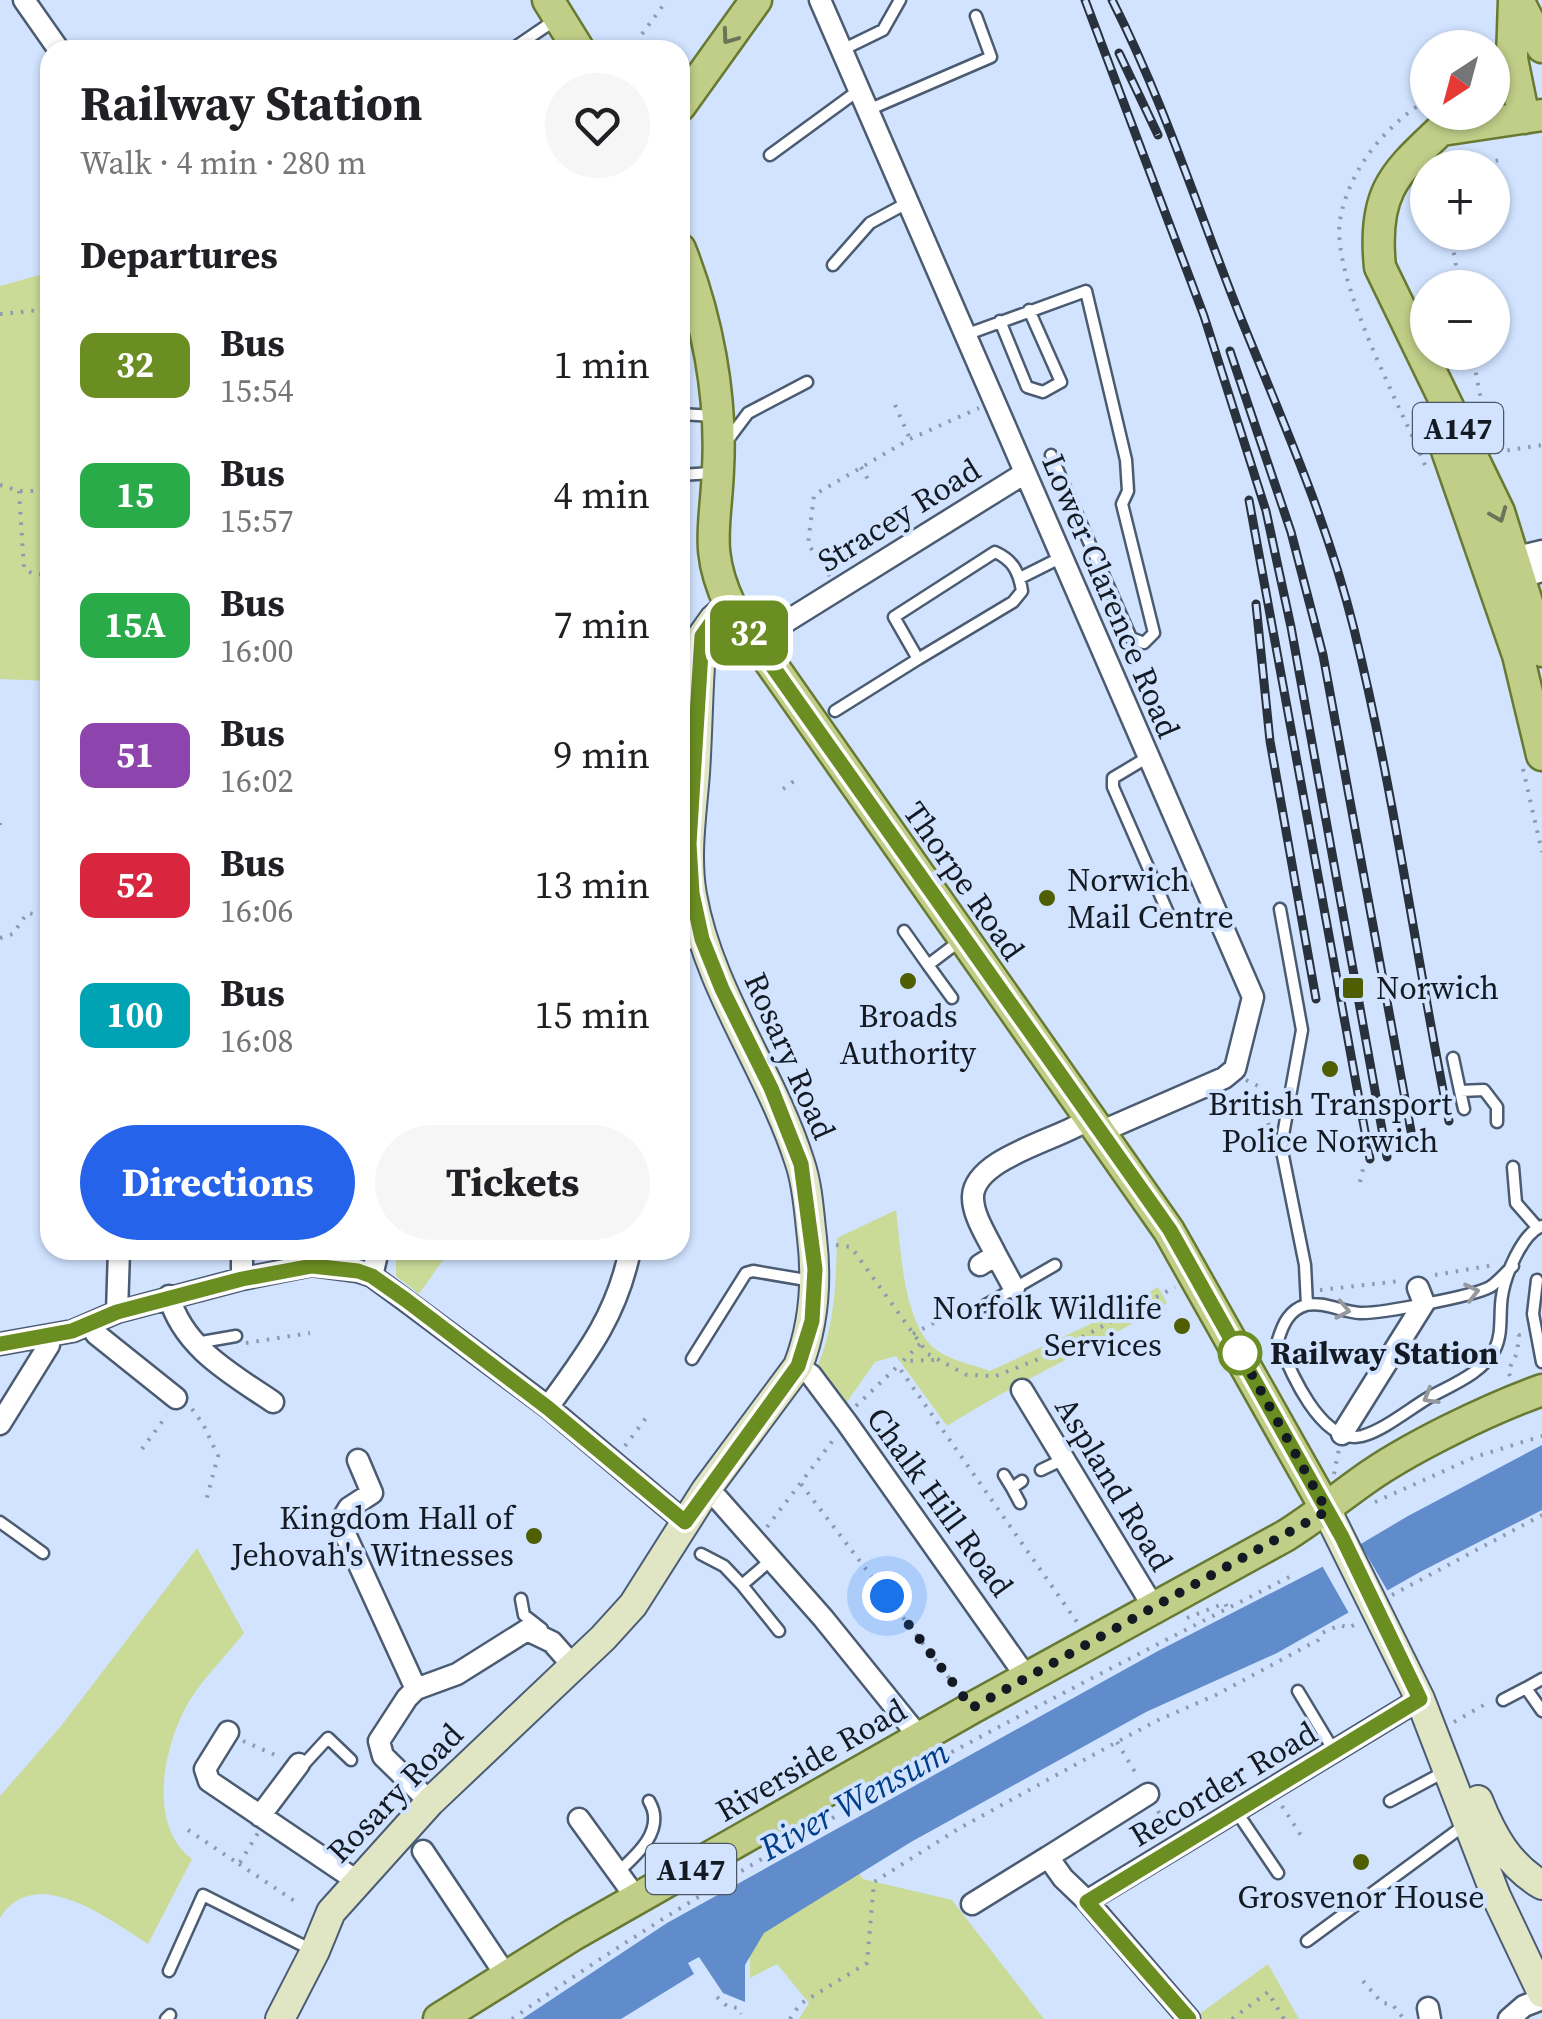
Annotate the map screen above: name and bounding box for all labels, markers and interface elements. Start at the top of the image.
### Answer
one-way arrow [724,26,741,44]
north arrow [1410,30,1510,130]
map controls [1410,30,1510,370]
text: Railway Station [80,70,423,136]
button: heart [545,73,650,178]
text: Walk · 4 min · 280 m [80,141,366,185]
button: + [1410,150,1510,250]
text: Departures [80,229,278,281]
button: − [1410,270,1510,370]
text: Bus [220,317,285,369]
text: 1 min [554,339,650,391]
text: 32 [116,341,154,389]
text: 15:54 [220,369,294,413]
road number: A147 [1413,403,1503,453]
text: Bus [220,447,285,499]
street label: Lower Clarence Road [1031,447,1191,745]
street label: Stracey Road [809,448,989,582]
text: 4 min [554,469,650,521]
text: 15 [116,471,154,519]
text: 15:57 [220,499,294,543]
one-way arrow [1487,505,1507,522]
text: Bus [220,577,285,629]
text: 7 min [554,599,650,651]
line badge: 32 [704,600,794,666]
text: 15A [104,601,166,649]
text: 32 [730,609,768,657]
text: 16:00 [220,629,294,673]
text: Bus [220,707,285,759]
text: 9 min [554,729,650,781]
text: 51 [116,731,154,779]
text: 16:02 [220,759,294,803]
street label: Thorpe Road [893,793,1035,969]
text: Bus [220,837,285,889]
place label: Norwich Mail Centre [1067,858,1234,939]
text: 13 min [535,859,650,911]
text: 52 [116,861,154,909]
marker: Norwich Mail Centre [1036,887,1058,909]
text: 16:06 [220,889,294,933]
street label: Rosary Road [734,966,846,1146]
place label: Norwich [1376,966,1499,1010]
text: Bus [220,967,285,1019]
marker: Broads Authority [897,970,919,992]
marker: Norwich [1340,975,1366,1001]
text: 15 min [535,989,650,1041]
text: 100 [107,991,163,1039]
place label: Broads Authority [840,994,977,1075]
text: 16:08 [220,1019,294,1063]
marker: British Transport Police Norwich [1319,1058,1341,1080]
place label: British Transport Police Norwich [1208,1082,1453,1163]
button: Directions [80,1125,355,1240]
button: Tickets [375,1125,650,1240]
one-way arrow [1463,1283,1480,1304]
place label: Norfolk Wildlife Services [933,1286,1162,1367]
one-way arrow [1334,1298,1351,1319]
marker: Norfolk Wildlife Services [1171,1315,1193,1337]
place label: Railway Station [1270,1331,1499,1375]
marker: Railway Station [1219,1332,1261,1374]
one-way arrow [1423,1385,1441,1404]
street label: Aspland Road [1045,1389,1183,1579]
street label: Chalk Hill Road [856,1398,1024,1606]
place label: Kingdom Hall of Jehovah's Witnesses [230,1496,517,1577]
marker: Kingdom Hall of Jehovah's Witnesses [523,1525,545,1547]
your location [862,1571,912,1621]
street label: Riverside Road [708,1688,914,1832]
street label: Recorder Road [1121,1711,1325,1857]
street label: Rosary Road [317,1714,473,1872]
water label: River Wensum [750,1728,958,1872]
road number: A147 [646,1844,736,1894]
marker: Grosvenor House [1350,1851,1372,1873]
place label: Grosvenor House [1238,1875,1484,1919]

